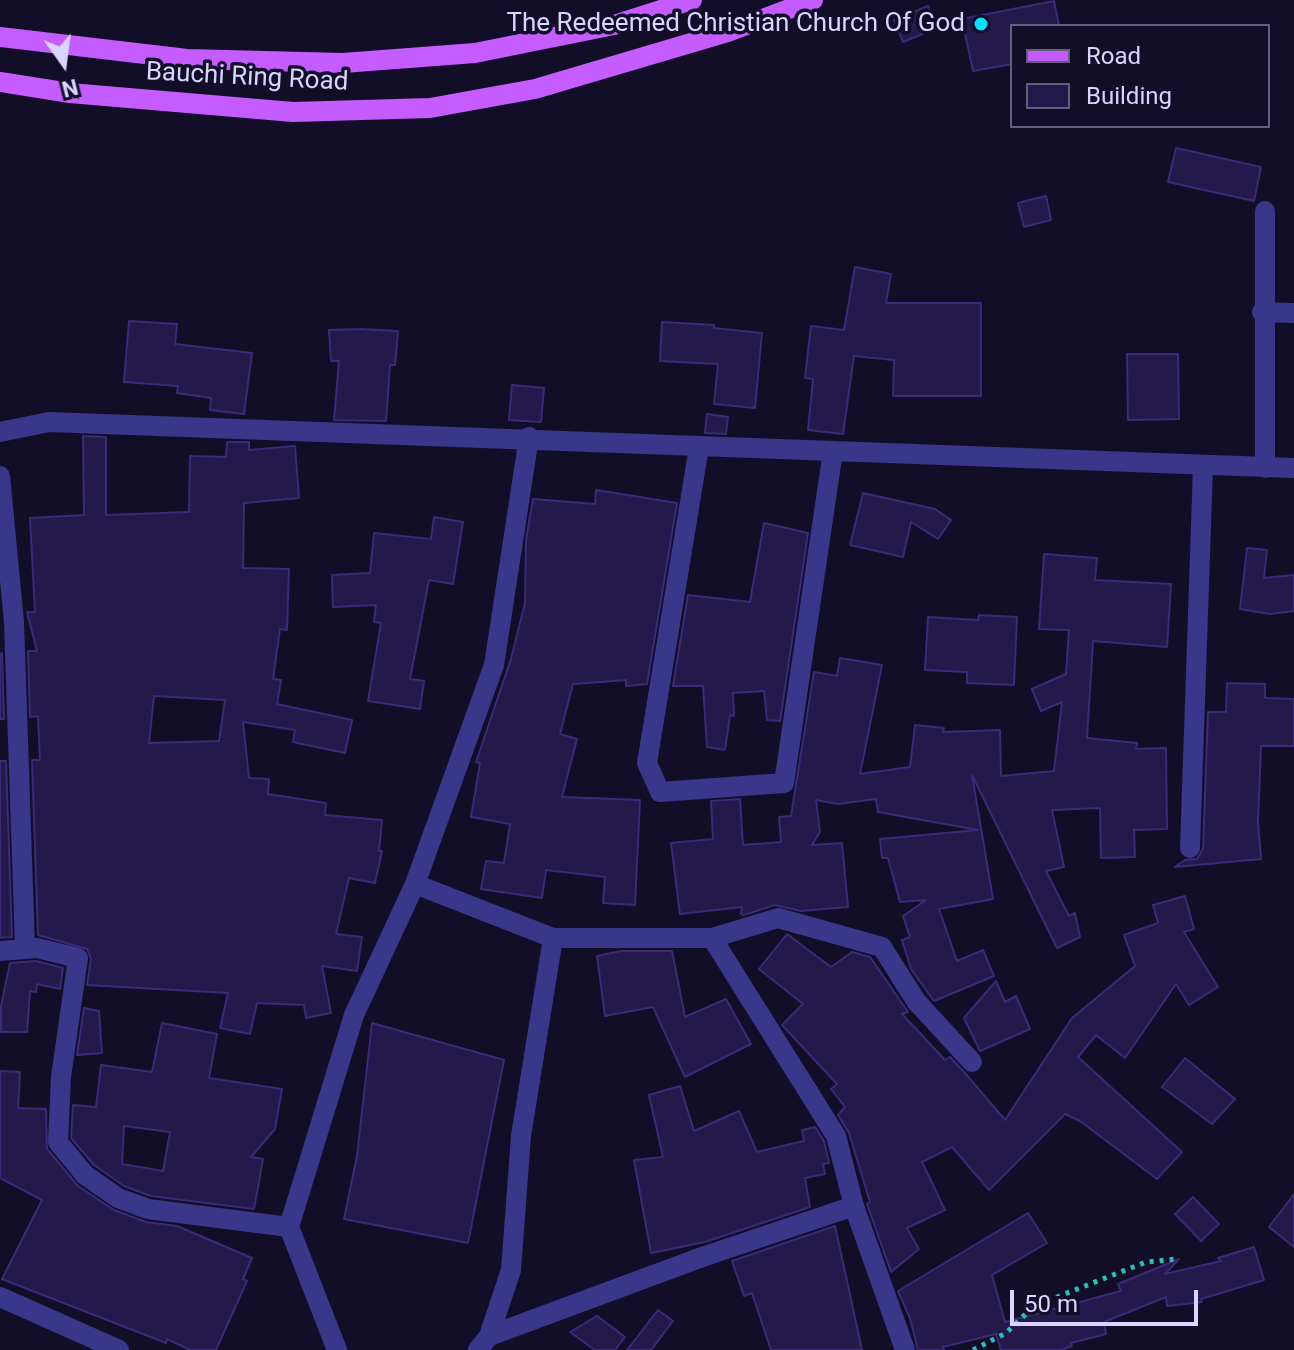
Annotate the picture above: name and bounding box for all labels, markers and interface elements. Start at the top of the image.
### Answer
place label: The Redeemed Christian Church Of God [507,8,965,40]
marker: The Redeemed Christian Church Of God [972,15,990,33]
north arrow [24,24,104,104]
legend [1010,24,1270,128]
text: Road [1086,42,1141,70]
street label: Bauchi Ring Road [145,57,349,99]
text: N [59,74,80,102]
text: Building [1086,82,1172,110]
scale bar [1014,1274,1202,1324]
text: 50 m [1024,1290,1078,1318]

